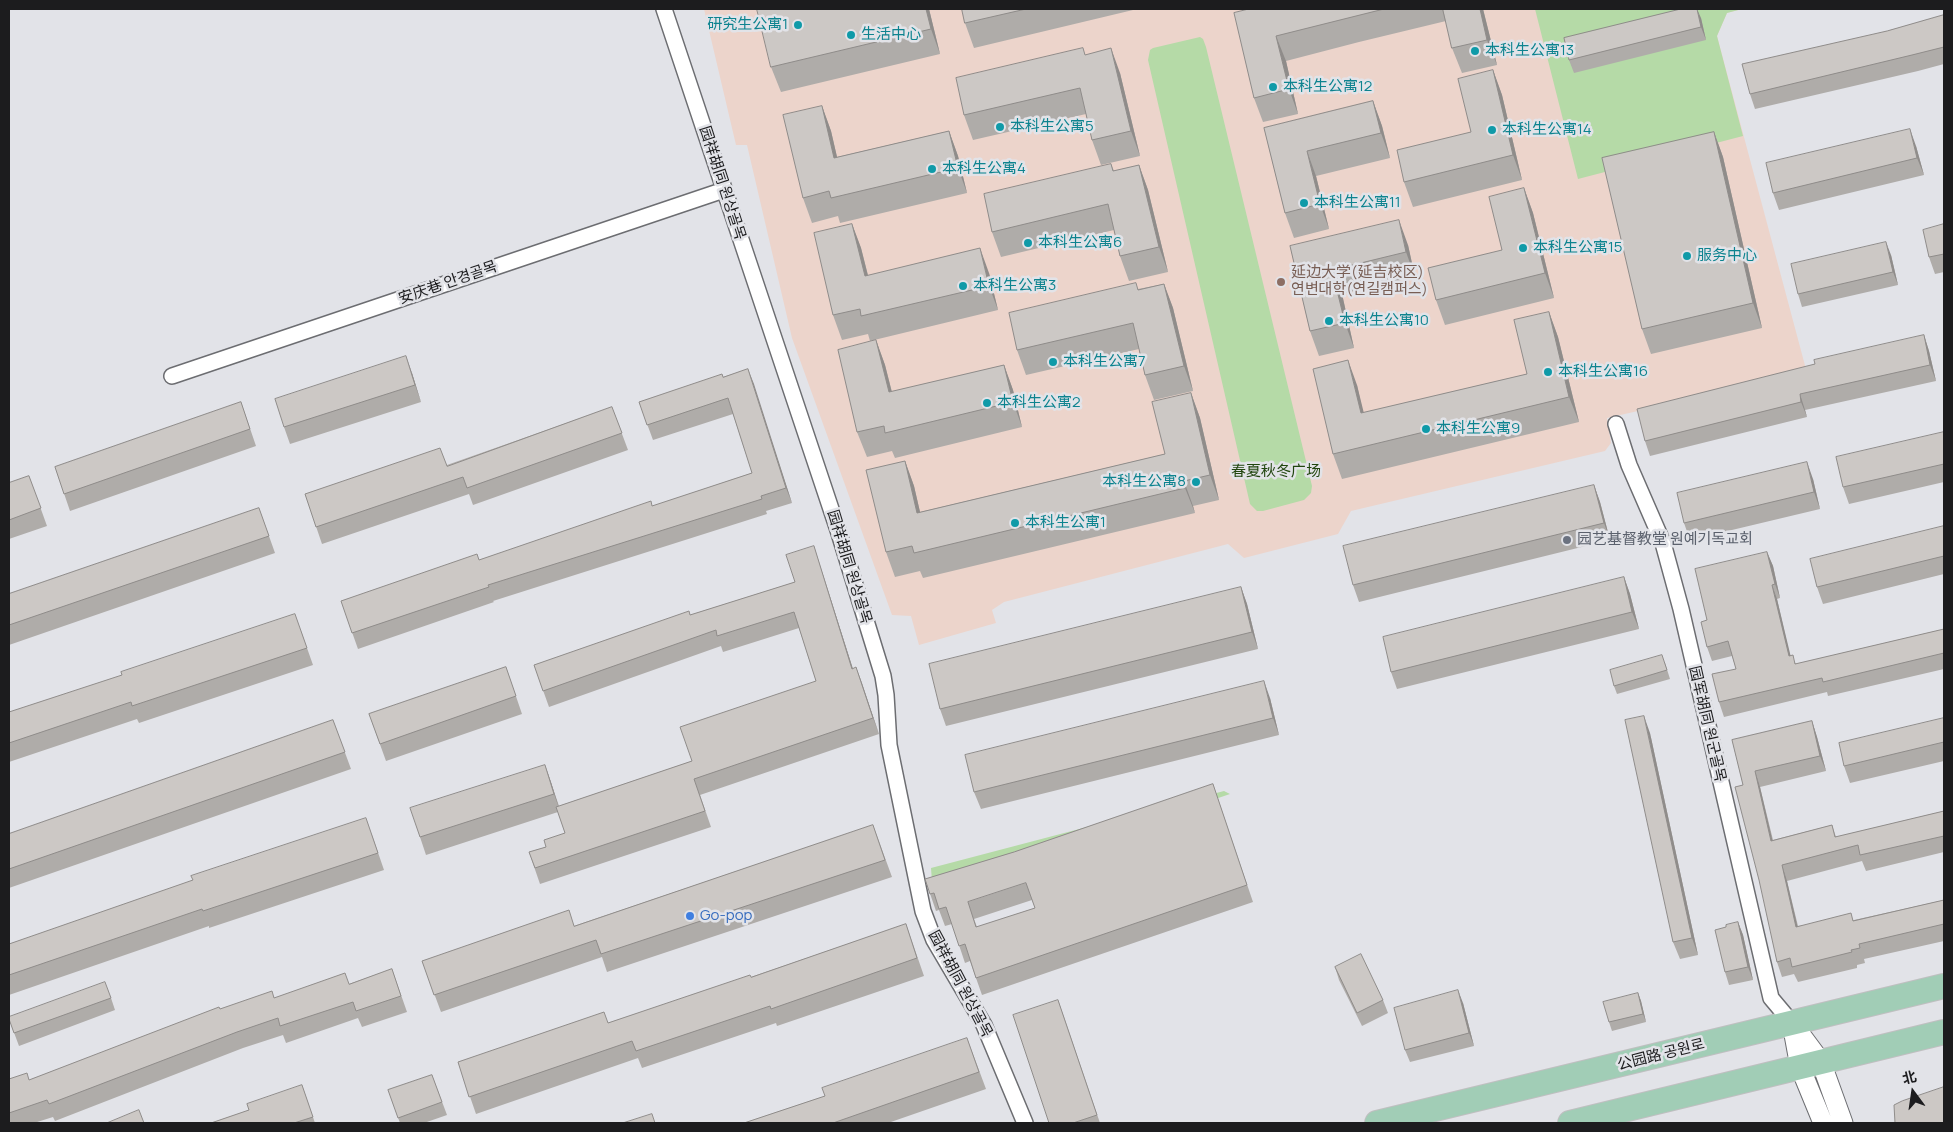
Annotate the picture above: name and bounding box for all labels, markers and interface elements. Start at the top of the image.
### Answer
place label: 研究生公寓1 [707,16,788,34]
marker: 研究生公寓1 [792,19,804,31]
place label: 生活中心 [861,26,921,44]
marker: 生活中心 [845,29,857,41]
place label: 本科生公寓13 [1485,42,1574,60]
marker: 本科生公寓13 [1469,45,1481,57]
place label: 本科生公寓12 [1283,78,1372,96]
marker: 本科生公寓12 [1267,81,1279,93]
place label: 本科生公寓5 [1010,118,1094,136]
marker: 本科生公寓5 [994,121,1006,133]
place label: 本科生公寓14 [1502,121,1592,139]
street label: 园祥胡同 원상골목 [695,124,749,242]
marker: 本科生公寓14 [1486,124,1498,136]
place label: 本科生公寓4 [942,160,1026,178]
marker: 本科生公寓4 [926,163,938,175]
place label: 本科生公寓11 [1314,194,1401,212]
marker: 本科生公寓11 [1298,197,1310,209]
place label: 本科生公寓6 [1038,234,1122,252]
marker: 本科生公寓6 [1022,237,1034,249]
place label: 本科生公寓15 [1533,239,1623,257]
marker: 本科生公寓15 [1517,242,1529,254]
place label: 服务中心 [1697,247,1757,265]
marker: 服务中心 [1681,250,1693,262]
street label: 安庆巷 안경골목 [396,258,500,308]
place label: 延边大学(延吉校区) 연변대학(연길캠퍼스) [1291,264,1428,299]
marker: 延边大学(延吉校区) 연변대학(연길캠퍼스) [1275,276,1287,288]
place label: 本科生公寓3 [973,277,1056,295]
marker: 本科生公寓3 [957,280,969,292]
place label: 本科生公寓10 [1339,312,1429,330]
marker: 本科生公寓10 [1323,315,1335,327]
place label: 本科生公寓7 [1063,353,1146,371]
marker: 本科生公寓7 [1047,356,1059,368]
place label: 本科生公寓16 [1558,363,1648,381]
marker: 本科生公寓16 [1542,366,1554,378]
place label: 本科生公寓2 [997,394,1081,412]
marker: 本科生公寓2 [981,397,993,409]
place label: 本科生公寓9 [1436,420,1520,438]
marker: 本科生公寓9 [1420,423,1432,435]
park label: 春夏秋冬广场 [1231,463,1321,481]
place label: 本科生公寓8 [1102,473,1186,491]
marker: 本科生公寓8 [1190,476,1202,488]
street label: 园祥胡同 원상골목 [823,508,875,626]
place label: 本科生公寓1 [1025,514,1106,532]
marker: 本科生公寓1 [1009,517,1021,529]
place label: 园艺基督教堂 원예기독교회 [1577,531,1753,549]
marker: 园艺基督教堂 원예기독교회 [1561,534,1573,546]
street label: 园军胡同 원군골목 [1685,664,1729,784]
place label: Go-pop [700,907,752,925]
marker: Go-pop [684,910,696,922]
street label: 园祥胡同 원상골목 [924,928,996,1040]
street label: 公园路 공원로 [1615,1035,1707,1075]
text: 北 [1900,1066,1918,1088]
north arrow [1888,1067,1938,1117]

